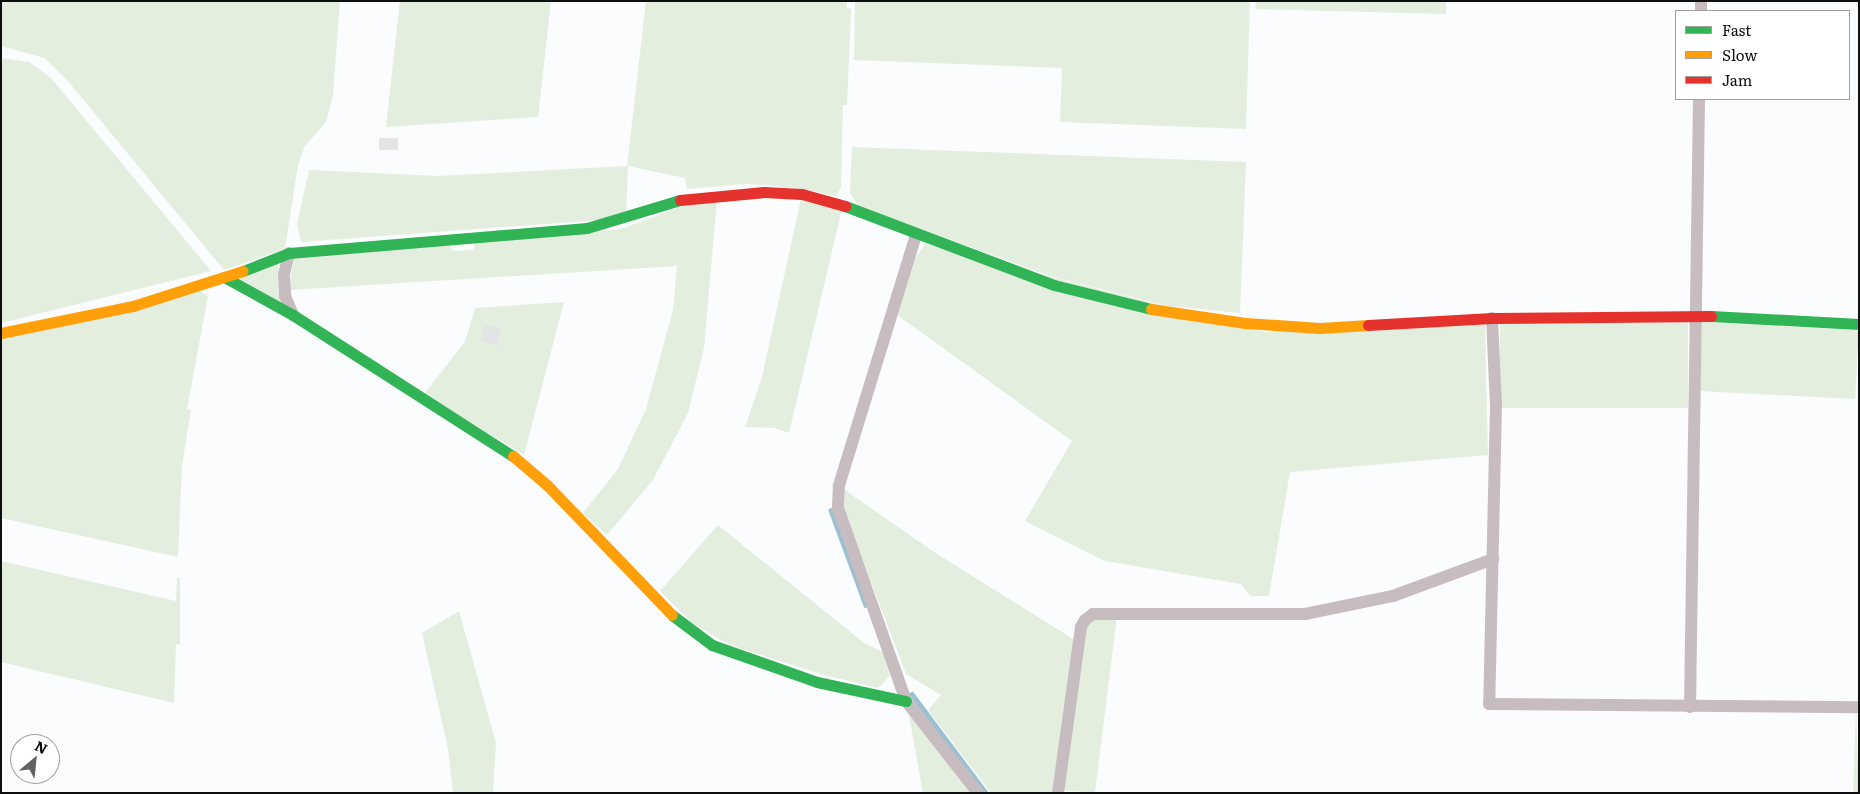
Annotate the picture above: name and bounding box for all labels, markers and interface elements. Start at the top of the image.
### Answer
legend [1675,10,1850,100]
text: Fast [1722,18,1751,41]
text: Slow [1722,43,1757,66]
text: Jam [1722,68,1752,91]
north arrow [10,734,60,784]
text: N [32,735,51,758]

